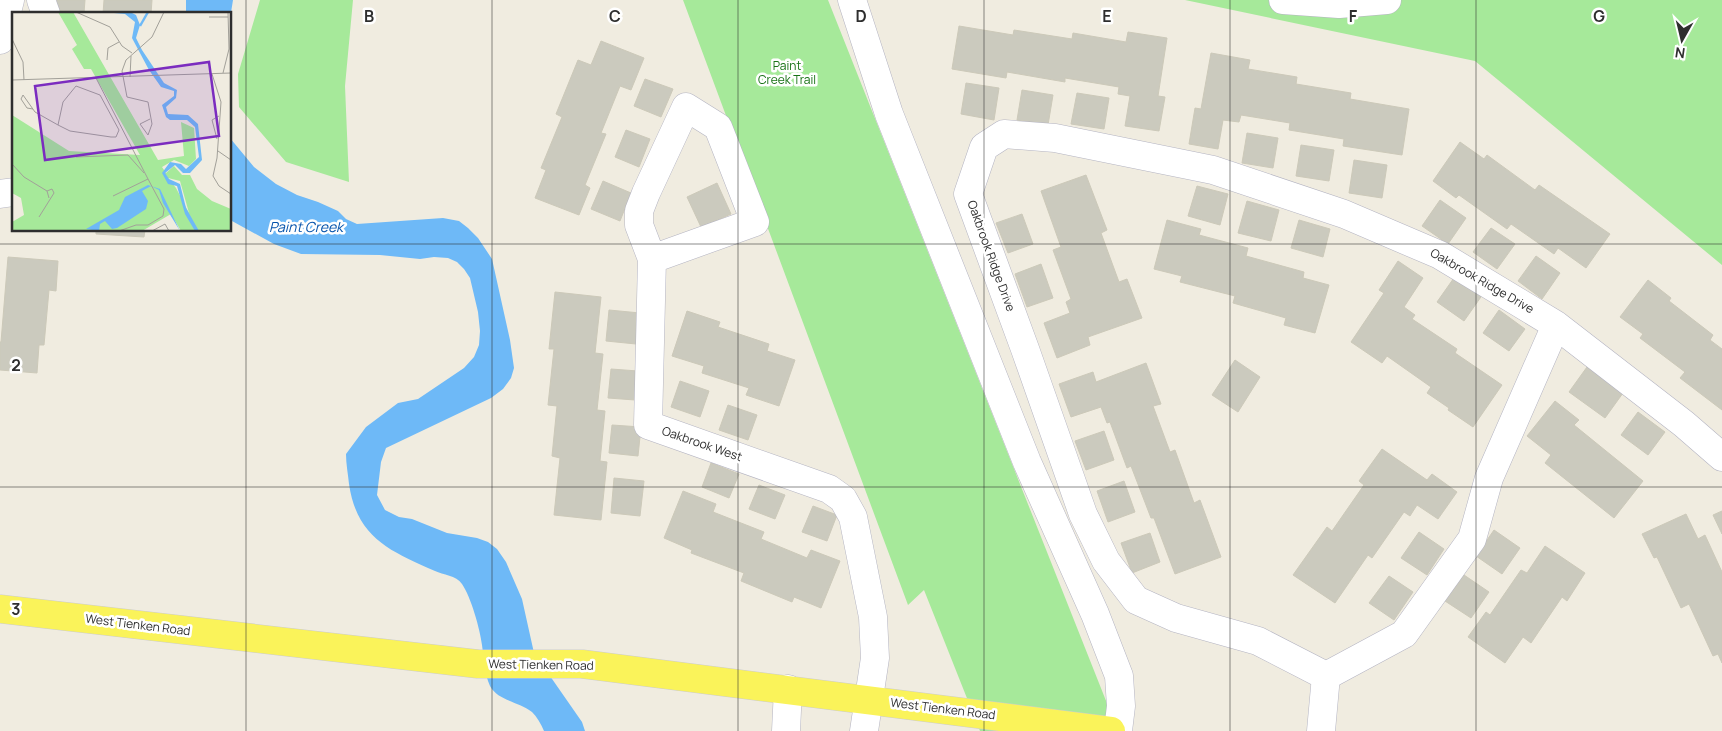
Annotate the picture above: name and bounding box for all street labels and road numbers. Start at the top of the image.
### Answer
street label: Oakbrook Ridge Drive [963,198,1020,314]
street label: Oakbrook Ridge Drive [1427,244,1537,317]
street label: Oakbrook West [660,422,745,465]
street label: West Tienken Road [85,610,192,639]
street label: West Tienken Road [488,655,594,674]
street label: West Tienken Road [890,694,997,723]

